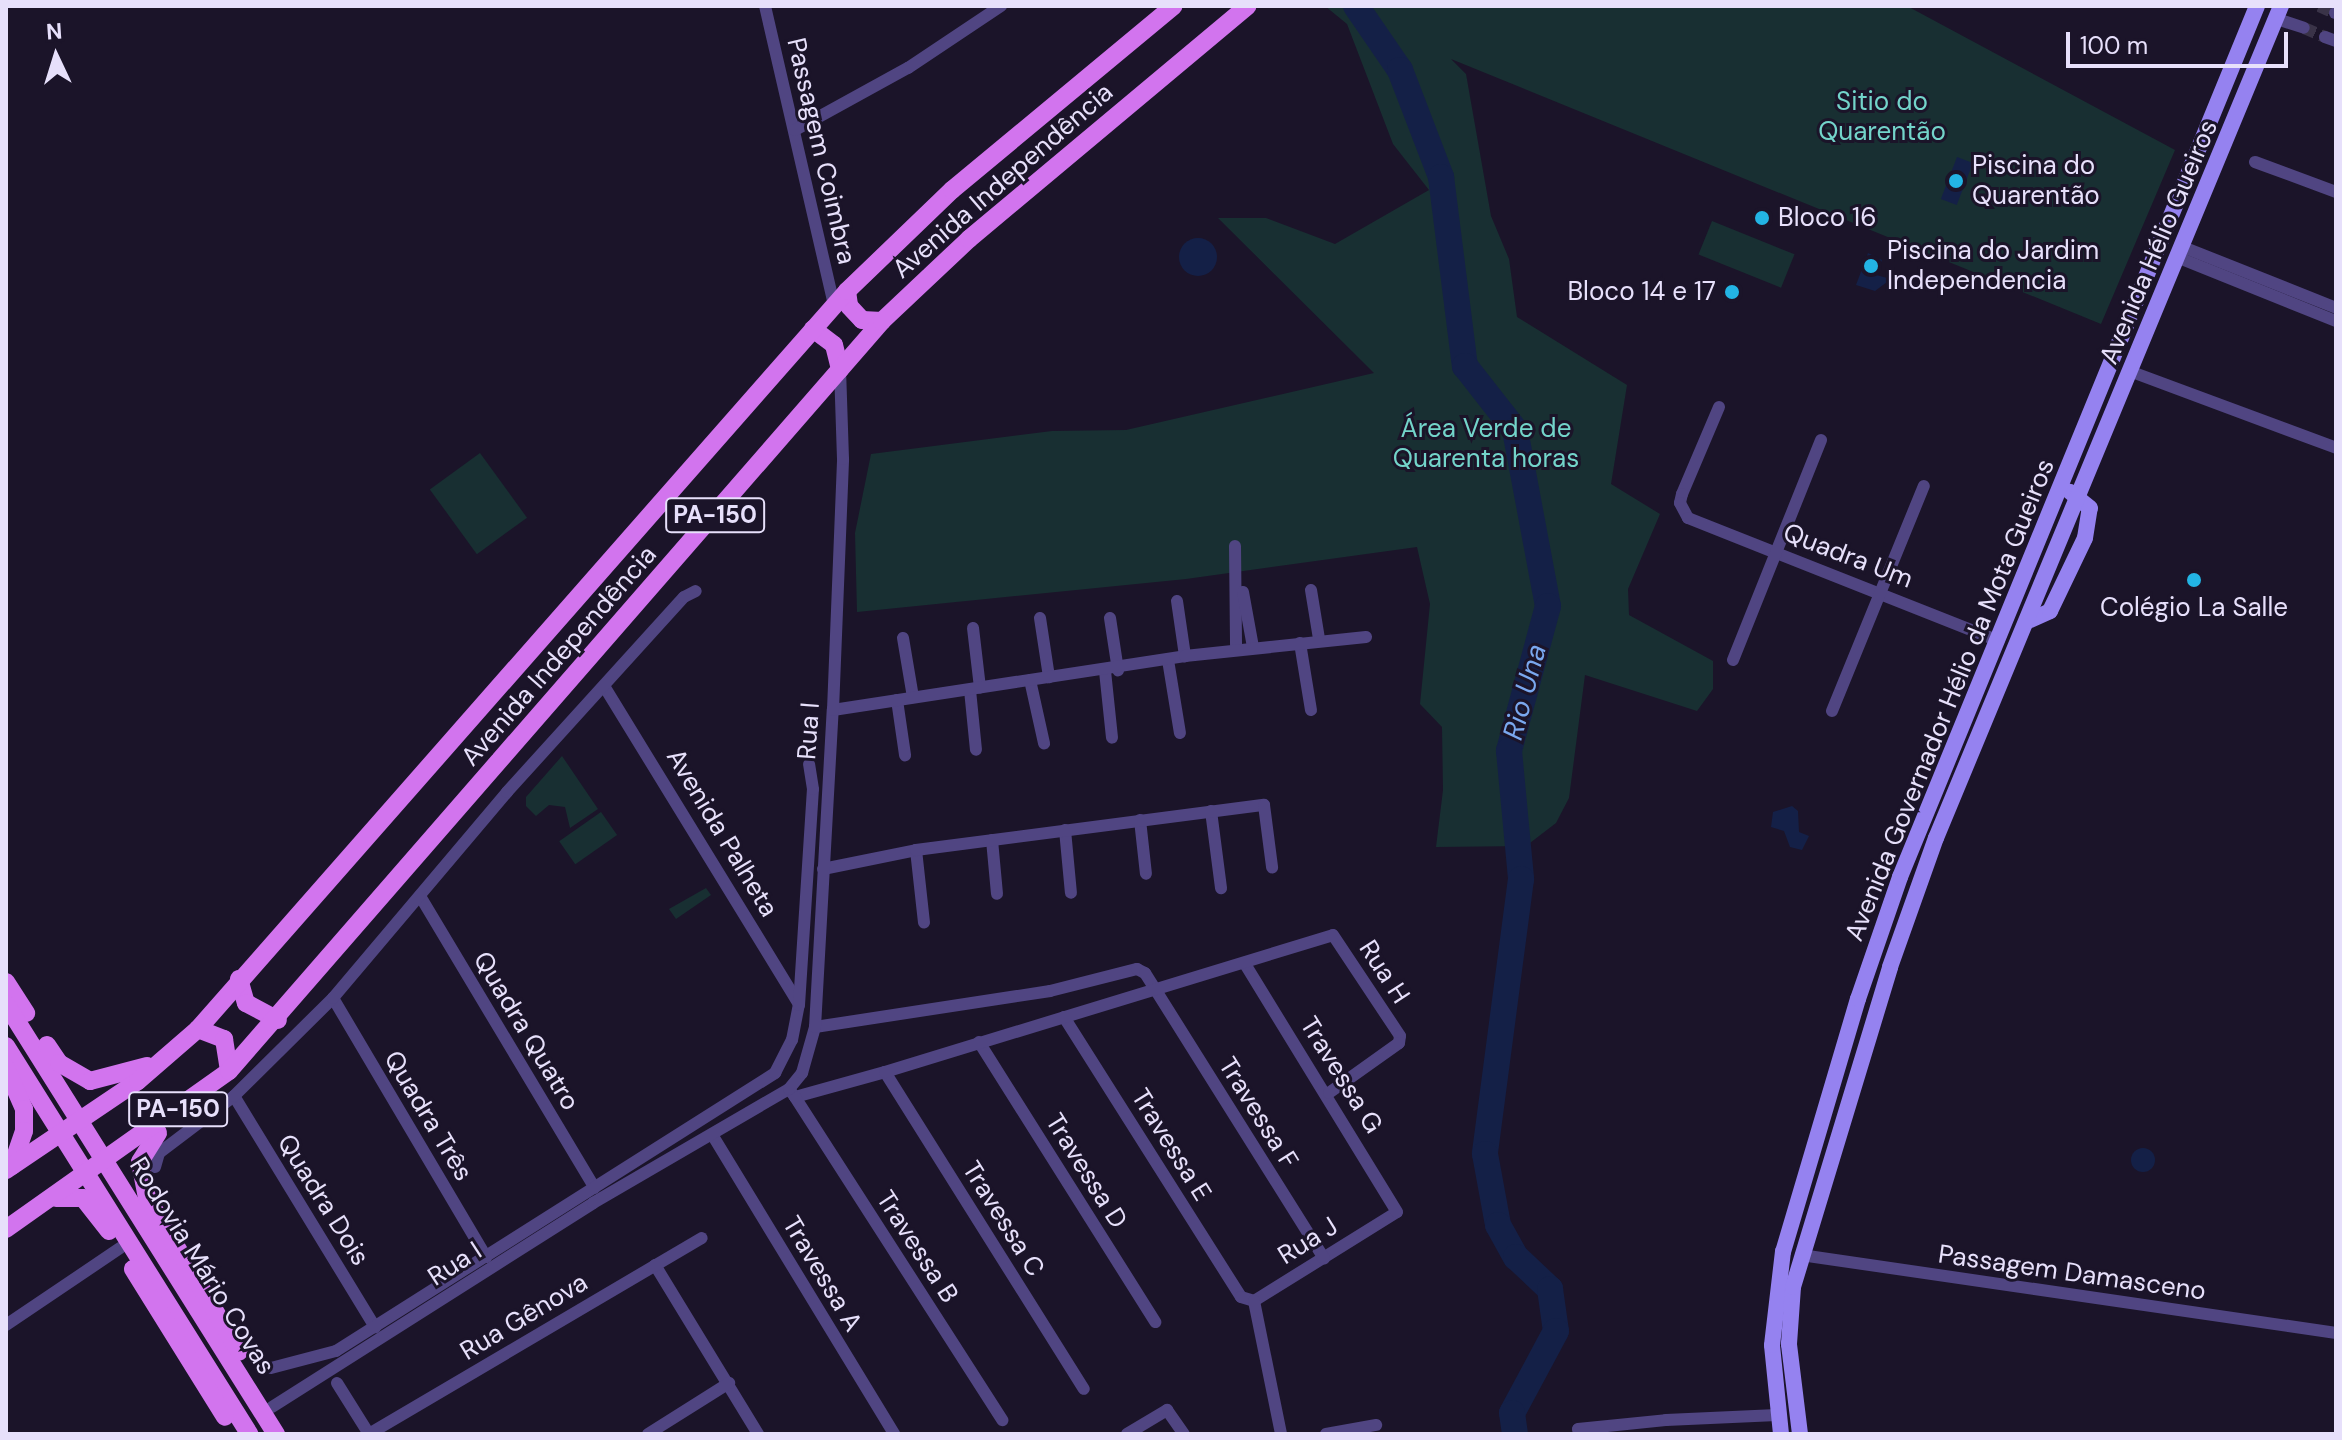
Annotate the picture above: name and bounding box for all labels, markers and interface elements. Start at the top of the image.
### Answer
north arrow [16,16,96,96]
scale bar [2070,16,2292,66]
text: N [45,17,63,47]
text: 100 m [2080,30,2148,61]
street label: Passagem Coimbra [780,35,862,267]
street label: Avenida Independência [887,77,1119,285]
park label: Sitio do Quarentão [1818,86,1946,148]
street label: Avenida Hélio Gueiros [2093,115,2225,369]
place label: Piscina do Quarentão [1972,150,2100,212]
marker: Piscina do Quarentão [1947,172,1965,190]
place label: Bloco 16 [1778,202,1877,234]
marker: Bloco 16 [1753,209,1771,227]
place label: Piscina do Jardim Independencia [1887,235,2099,296]
marker: Piscina do Jardim Independencia [1862,257,1880,275]
place label: Bloco 14 e 17 [1567,276,1716,308]
marker: Bloco 14 e 17 [1723,283,1741,301]
park label: Área Verde de Quarenta horas [1393,413,1579,474]
street label: Avenida Governador Hélio da Mota Gueiros [1839,454,2061,946]
road number: PA-150 [665,495,765,535]
street label: Quadra Um [1779,517,1917,595]
street label: Avenida Independência [455,540,663,772]
marker: Colégio La Salle [2185,571,2203,589]
place label: Colégio La Salle [2100,592,2288,624]
water label: Rio Una [1496,640,1554,744]
street label: Rua I [791,701,827,761]
street label: Avenida Palheta [660,743,784,923]
street label: Rua H [1352,935,1416,1009]
street label: Quadra Quatro [466,946,586,1116]
street label: Travessa G [1293,1011,1389,1139]
street label: Quadra Três [377,1045,479,1187]
street label: Travessa F [1212,1052,1304,1174]
street label: Travessa E [1124,1083,1218,1207]
road number: PA-150 [128,1089,228,1129]
street label: Travessa D [1039,1108,1133,1234]
street label: Quadra Dois [270,1129,376,1271]
street label: Rodovia Mário Covas [123,1152,281,1380]
street label: Travessa C [955,1156,1051,1282]
street label: Travessa B [869,1185,965,1309]
street label: Travessa A [776,1211,868,1337]
street label: Rua J [1272,1211,1344,1271]
street label: Rua I [422,1235,488,1293]
street label: Passagem Damasceno [1936,1239,2208,1307]
street label: Rua Gênova [455,1267,593,1367]

